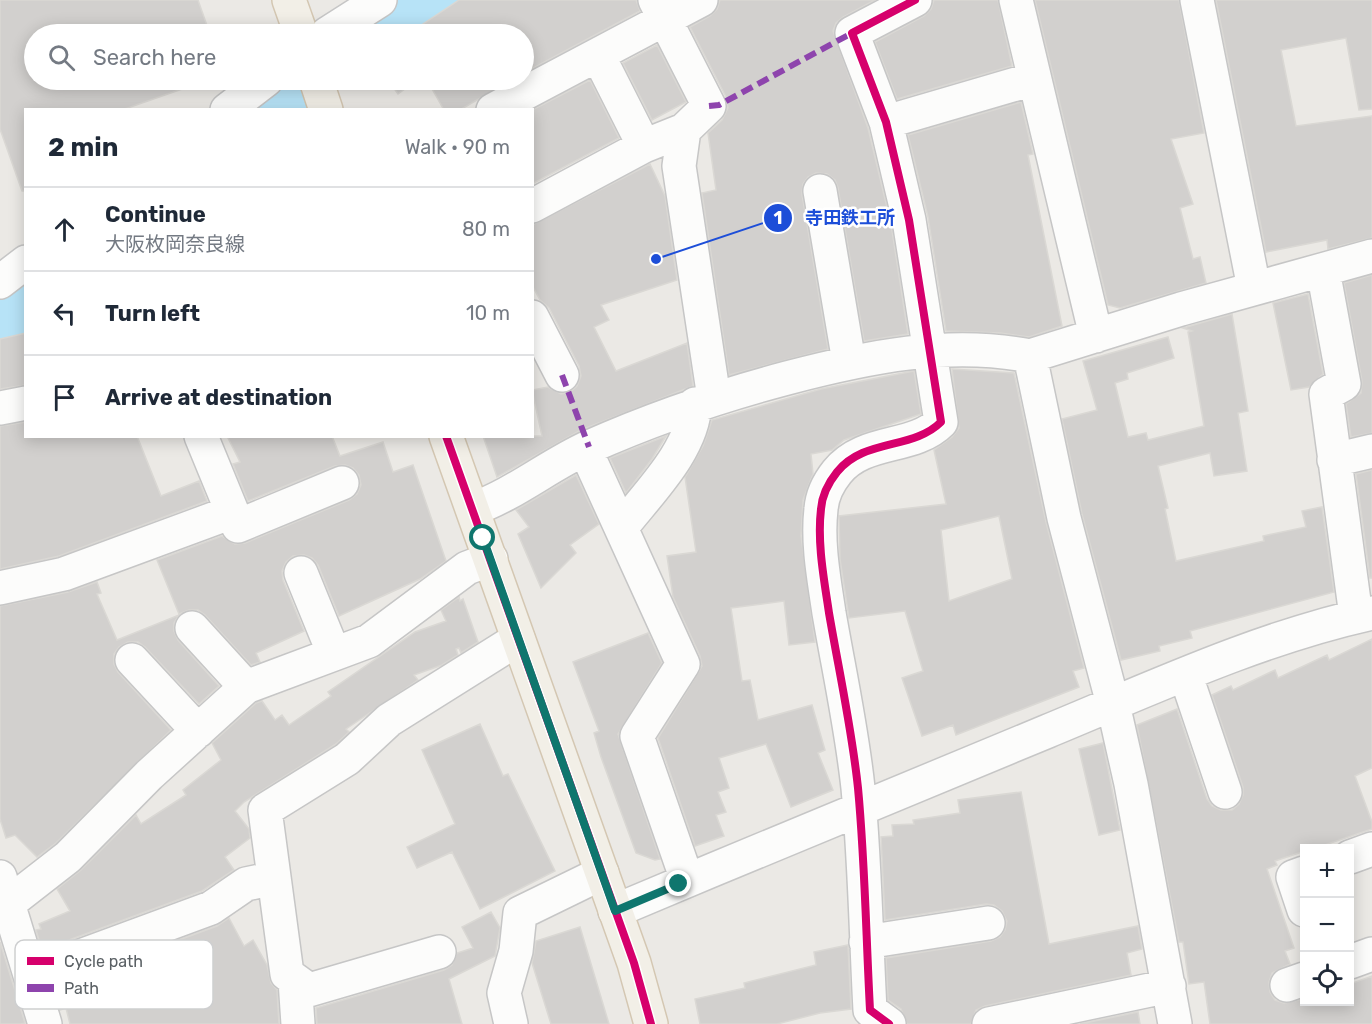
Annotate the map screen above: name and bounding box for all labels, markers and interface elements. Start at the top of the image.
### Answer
search box [24,24,534,90]
icon: search [45,41,78,74]
text: Search here [93,44,216,71]
text: 2 min [48,132,118,163]
text: Walk · 90 m [405,135,510,159]
callout: 寺田鉄工所 [763,200,907,236]
text: Continue [105,201,206,228]
text: 1 [774,207,782,229]
text: 寺田鉄工所 [805,207,895,229]
icon: ahead [48,213,81,246]
text: 80 m [462,217,510,241]
text: 大阪枚岡奈良線 [105,232,245,256]
icon: left [48,297,81,330]
text: Turn left [105,300,200,327]
text: 10 m [466,301,510,325]
icon: arrive [48,381,81,414]
text: Arrive at destination [105,384,332,411]
route start [469,524,495,550]
map controls [1300,844,1354,1006]
button: + [1300,844,1354,898]
route end [665,870,691,896]
button: − [1300,898,1354,952]
legend [15,940,213,1009]
text: Cycle path [64,952,143,971]
button: locate [1300,952,1354,1006]
text: Path [64,979,99,998]

